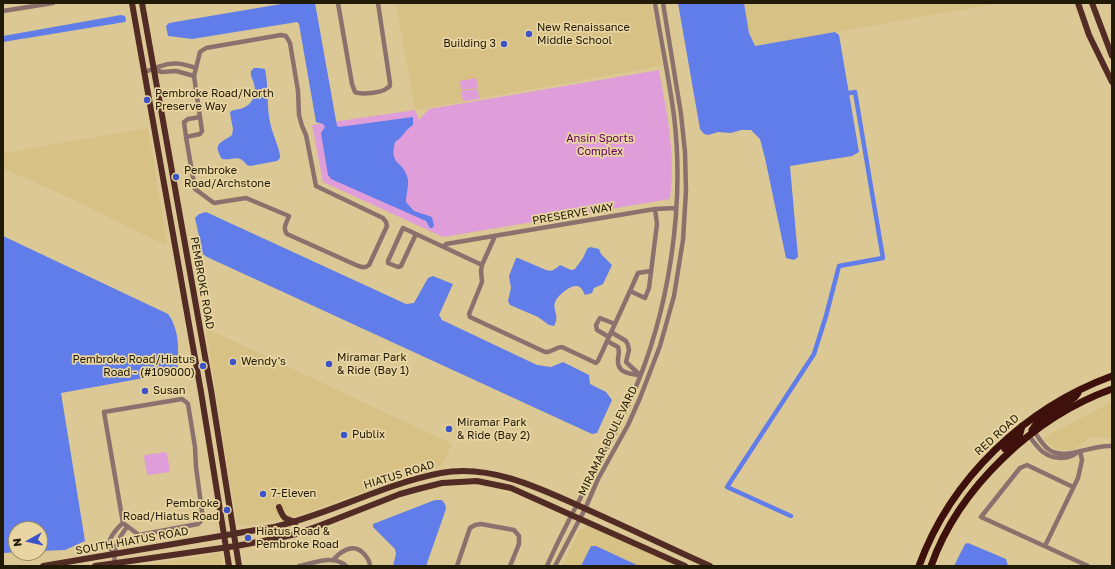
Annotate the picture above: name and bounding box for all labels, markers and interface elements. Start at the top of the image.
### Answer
place label: New Renaissance Middle School [537,21,630,47]
marker: New Renaissance Middle School [524,29,534,39]
place label: Building 3 [443,37,496,51]
marker: Building 3 [499,39,509,49]
place label: Pembroke Road/North Preserve Way [155,87,274,113]
marker: Pembroke Road/North Preserve Way [142,95,152,105]
park label: Ansin Sports Complex [566,132,634,158]
place label: Pembroke Road/Archstone [184,164,271,190]
marker: Pembroke Road/Archstone [171,172,181,182]
street label: PRESERVE WAY [531,200,615,228]
street label: PEMBROKE ROAD [187,236,217,330]
place label: Miramar Park & Ride (Bay 1) [337,351,409,377]
place label: Pembroke Road/Hiatus Road - (#109000) [73,353,195,379]
place label: Wendy's [241,355,286,369]
marker: Wendy's [228,357,238,367]
marker: Miramar Park & Ride (Bay 1) [324,359,334,369]
marker: Pembroke Road/Hiatus Road - (#109000) [198,361,208,371]
place label: Susan [153,384,186,398]
street label: MIRAMAR BOULEVARD [576,384,640,498]
marker: Susan [140,386,150,396]
street label: RED ROAD [972,412,1022,458]
place label: Miramar Park & Ride (Bay 2) [457,416,530,442]
marker: Miramar Park & Ride (Bay 2) [444,424,454,434]
place label: Publix [352,428,385,442]
marker: Publix [339,430,349,440]
street label: HIATUS ROAD [362,458,436,492]
place label: 7-Eleven [271,487,316,501]
marker: 7-Eleven [258,489,268,499]
place label: Pembroke Road/Hiatus Road [123,497,219,523]
marker: Pembroke Road/Hiatus Road [222,505,232,515]
north arrow [8,521,48,561]
street label: SOUTH HIATUS ROAD [74,525,190,557]
place label: Hiatus Road & Pembroke Road [256,525,339,551]
marker: Hiatus Road & Pembroke Road [243,533,253,543]
text: N [10,538,24,548]

